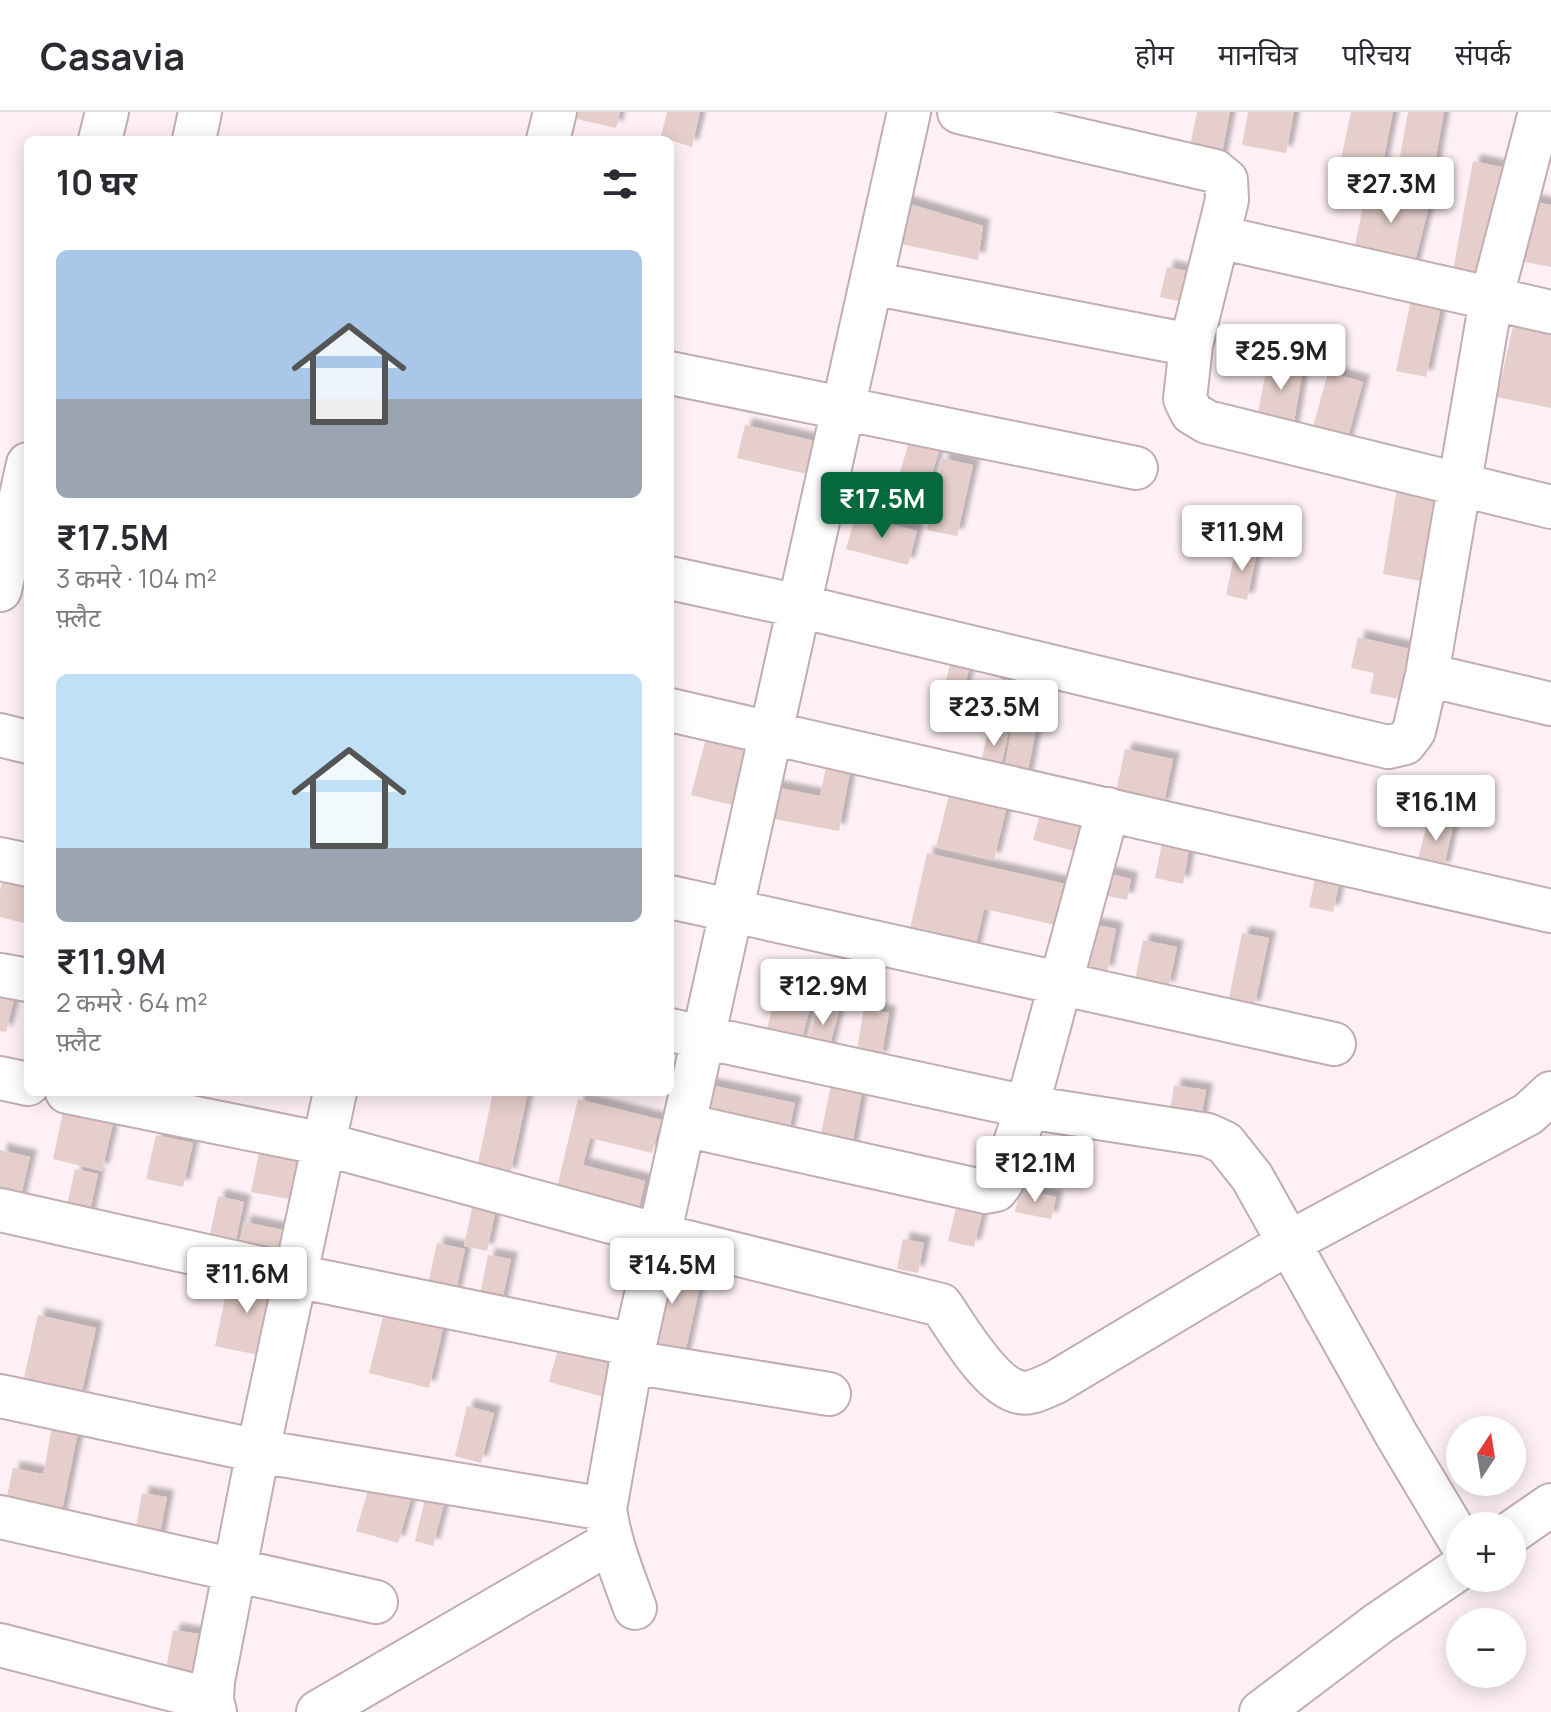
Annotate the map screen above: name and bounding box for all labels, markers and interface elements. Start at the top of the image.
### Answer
text: Casavia [40,29,185,81]
text: होम [1135,35,1174,73]
text: मानचित्र [1218,35,1298,73]
text: परिचय [1342,35,1411,73]
text: संपर्क [1455,35,1511,73]
pin: ₹27.3M [1326,157,1456,225]
text: 10 घर [56,159,137,205]
icon: filters [598,162,642,206]
text: ₹27.3M [1346,165,1436,201]
icon: home [277,302,421,446]
pin: ₹25.9M [1216,324,1346,392]
text: ₹25.9M [1234,332,1328,368]
pin: ₹17.5M [817,472,947,540]
text: ₹17.5M [839,480,925,516]
pin: ₹11.9M [1177,505,1307,573]
text: ₹11.9M [1200,513,1284,549]
text: ₹17.5M [56,514,169,560]
text: 3 कमरे · 104 m² [56,560,217,596]
text: फ़्लैट [56,599,101,635]
pin: ₹23.5M [929,680,1059,748]
text: ₹23.5M [948,688,1040,724]
icon: home [277,726,421,870]
pin: ₹16.1M [1371,775,1501,843]
text: ₹16.1M [1395,783,1477,819]
text: ₹11.9M [56,938,166,984]
pin: ₹12.9M [758,959,888,1027]
text: ₹12.9M [778,967,868,1003]
text: 2 कमरे · 64 m² [56,984,208,1020]
text: फ़्लैट [56,1023,101,1059]
pin: ₹12.1M [970,1136,1100,1204]
text: ₹12.1M [994,1144,1076,1180]
pin: ₹14.5M [607,1238,737,1306]
text: ₹14.5M [628,1246,716,1282]
pin: ₹11.6M [182,1247,312,1315]
text: ₹11.6M [205,1255,289,1291]
north arrow [1446,1416,1526,1496]
map controls [1446,1416,1526,1688]
button: + [1446,1512,1526,1592]
button: − [1446,1608,1526,1688]

